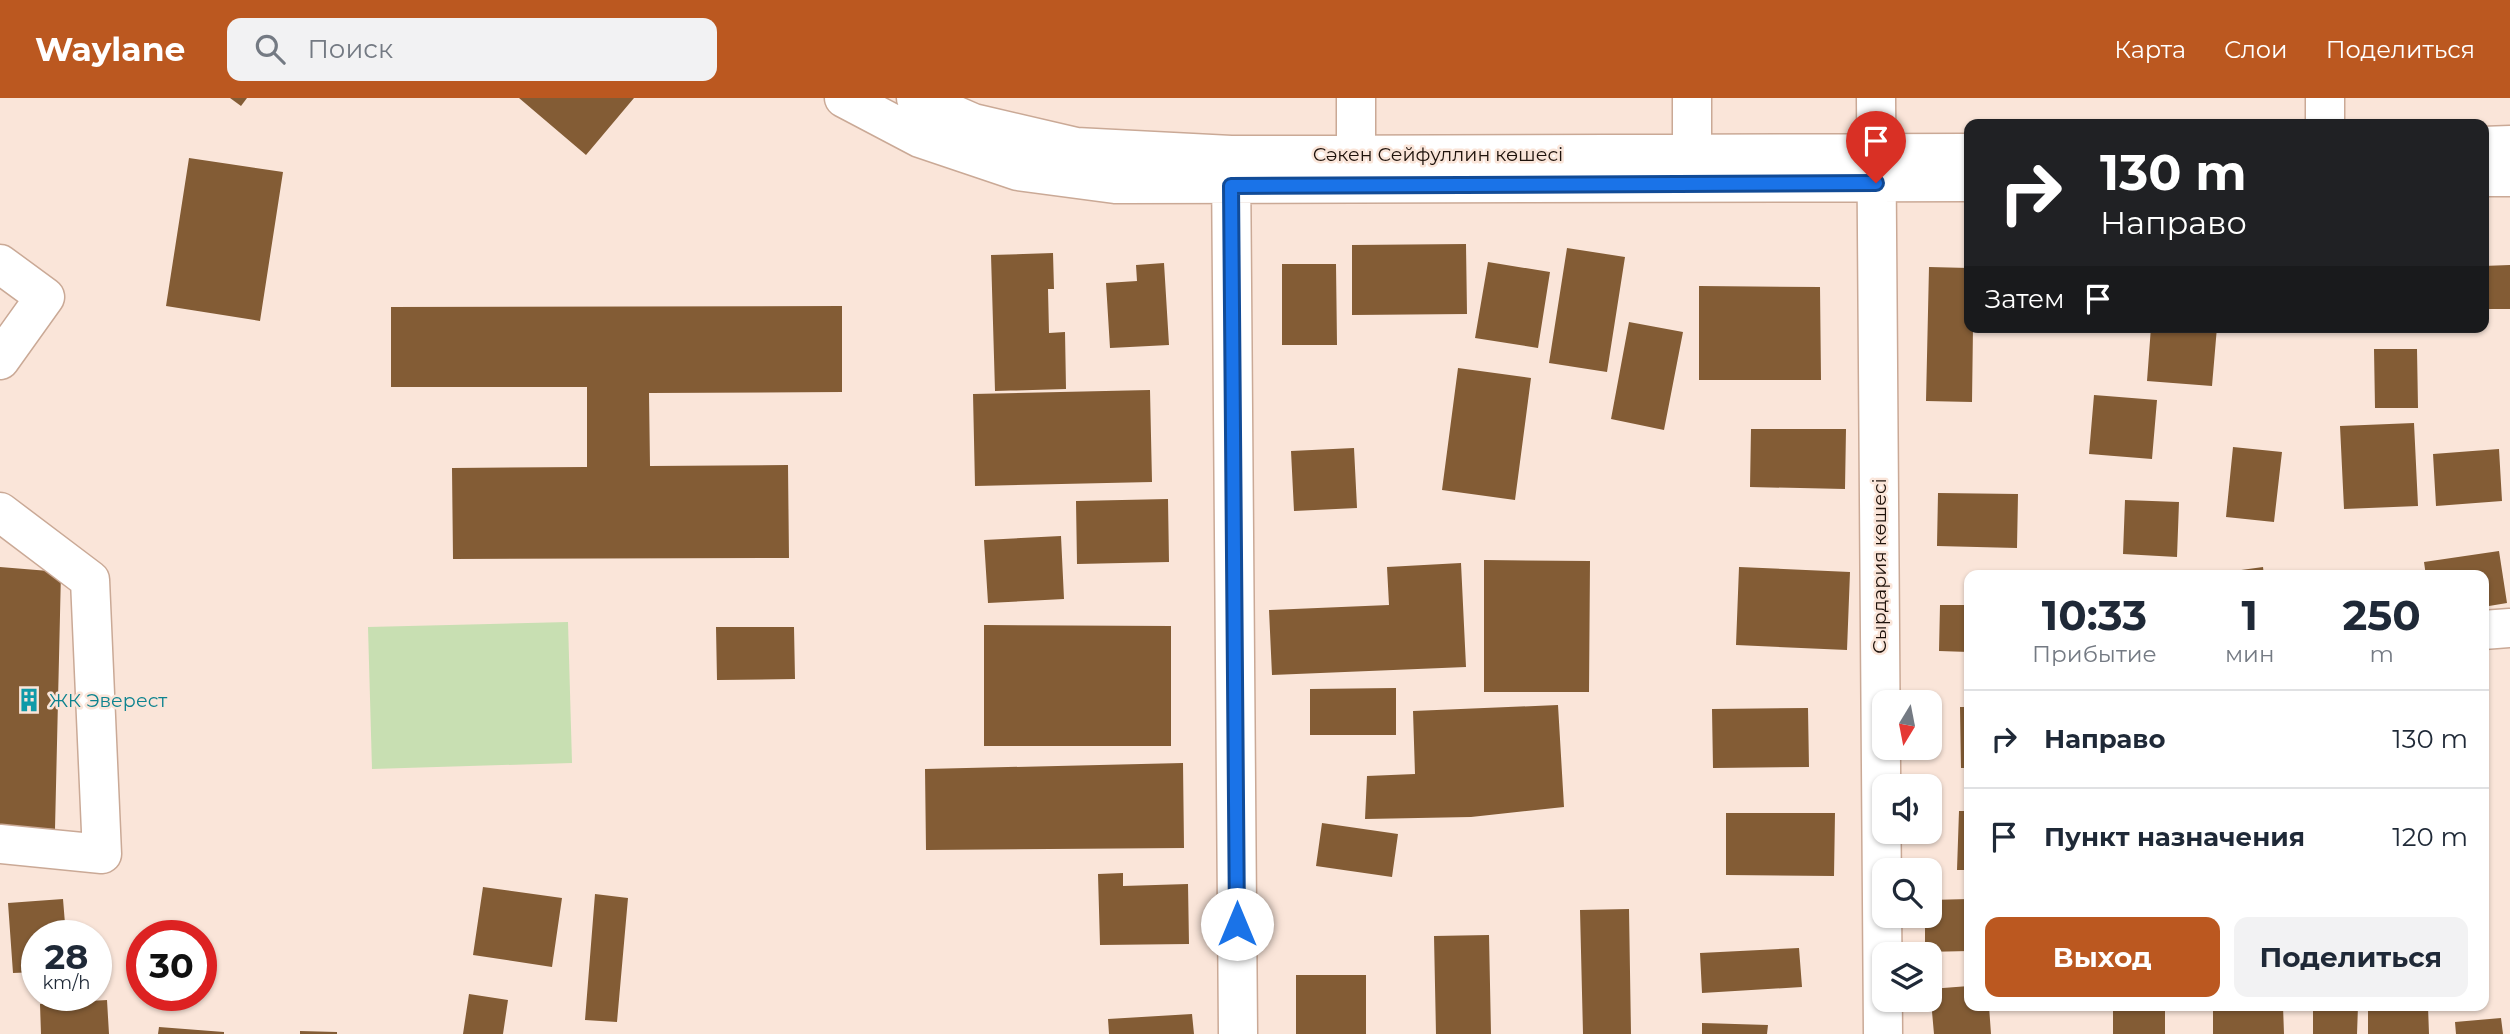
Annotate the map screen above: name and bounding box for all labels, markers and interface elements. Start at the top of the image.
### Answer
search box [227,18,717,81]
text: Waylane [35,29,185,69]
icon: search [251,30,289,68]
text: Поиск [307,33,393,65]
text: Карта [2114,35,2186,64]
text: Слои [2224,35,2288,64]
text: Поделиться [2326,35,2475,64]
pin [1846,111,1906,183]
icon: arrive [1857,122,1895,160]
street label: Сәкен Сейфуллин көшесі [1313,143,1563,166]
text: 130 m [2100,143,2247,202]
icon: right [1985,147,2076,238]
text: Направо [2100,203,2247,242]
icon: arrive [2079,280,2117,318]
text: Затем [1985,283,2065,315]
street label: Сырдария көшесі [1868,478,1891,654]
text: 10:33 [2042,589,2147,641]
text: 1 [2241,589,2258,641]
text: 250 [2343,589,2421,641]
text: Прибытие [2032,640,2157,668]
text: мин [2225,640,2274,668]
text: m [2370,640,2394,668]
building icon: ЖК Эверест [15,686,43,714]
place label: ЖК Эверест [49,689,167,712]
north arrow [1872,690,1942,760]
map controls [1872,690,1942,1012]
icon: right [1985,720,2023,758]
text: Направо [2044,723,2165,755]
text: 130 m [2392,723,2468,755]
button: sound [1872,774,1942,844]
icon: arrive [1985,818,2023,856]
text: Пункт назначения [2044,821,2305,853]
text: 120 m [2392,821,2468,853]
button: search [1872,858,1942,928]
position arrow [1200,887,1274,961]
button: Выход [1985,917,2220,997]
button: Поделиться [2234,917,2468,997]
speed limit sign: 30 [126,920,217,1011]
text: 28 [45,935,88,978]
button: layers [1872,942,1942,1012]
text: km/h [42,972,91,994]

